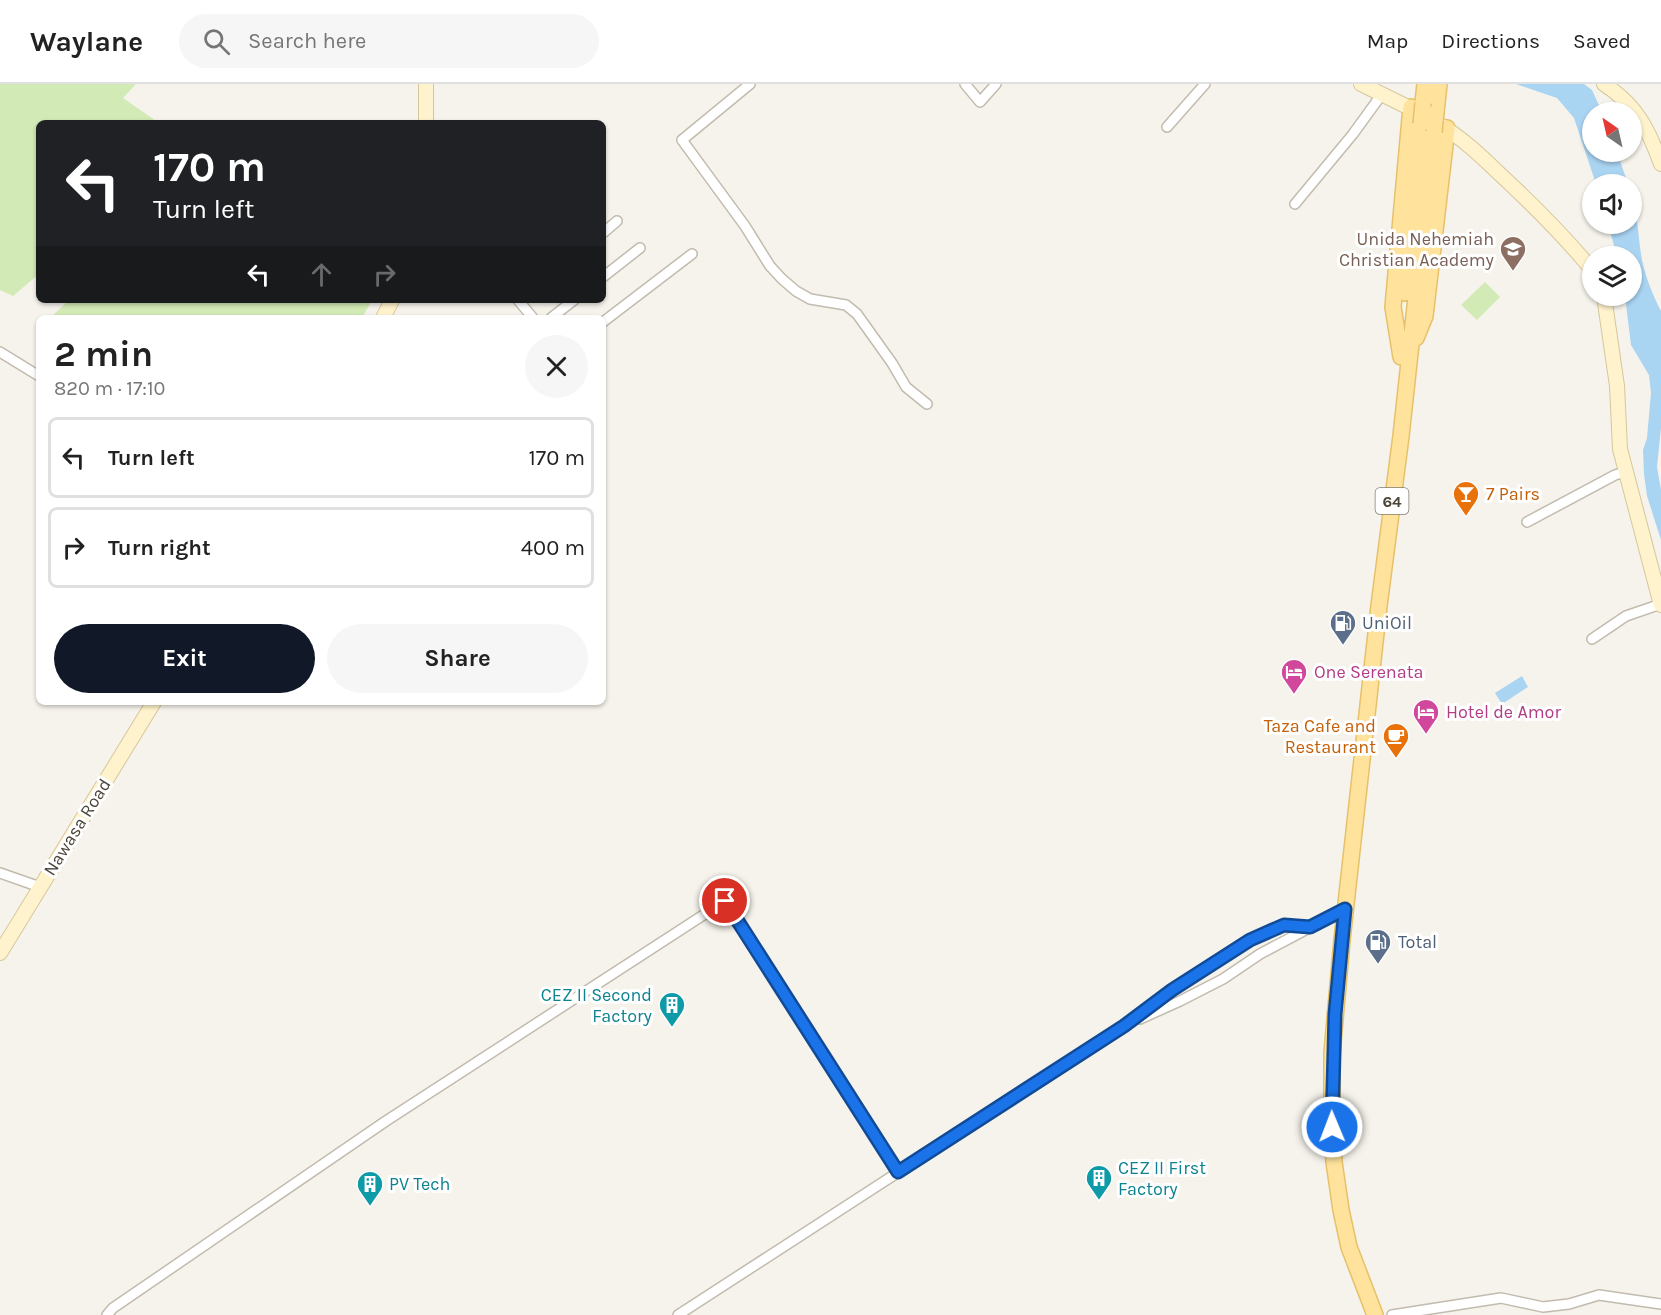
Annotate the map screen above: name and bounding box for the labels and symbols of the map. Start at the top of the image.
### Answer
north arrow [1582,102,1642,162]
place label: Unida Nehemiah Christian Academy [1339,228,1495,271]
school or university icon: Unida Nehemiah Christian Academy [1498,234,1528,272]
bar icon: 7 Pairs [1451,479,1481,517]
place label: 7 Pairs [1486,483,1540,505]
road number: 64 [1376,488,1408,514]
fuel station icon: UniOil [1328,608,1358,646]
place label: UniOil [1362,612,1412,634]
hotel icon: One Serenata [1279,657,1309,695]
place label: One Serenata [1314,661,1423,683]
hotel icon: Hotel de Amor [1411,697,1441,735]
place label: Hotel de Amor [1446,701,1561,723]
place label: Taza Cafe and Restaurant [1264,715,1376,758]
cafe icon: Taza Cafe and Restaurant [1381,721,1411,759]
street label: Nawasa Road [38,774,116,880]
pin [699,875,750,926]
fuel station icon: Total [1363,927,1393,965]
place label: Total [1398,931,1437,953]
place label: CEZ II Second Factory [541,984,653,1027]
building icon: CEZ II Second Factory [657,990,687,1028]
position arrow [1300,1095,1364,1159]
place label: CEZ II First Factory [1118,1157,1206,1200]
building icon: CEZ II First Factory [1084,1163,1114,1201]
building icon: PV Tech [355,1169,385,1207]
place label: PV Tech [389,1173,450,1195]

